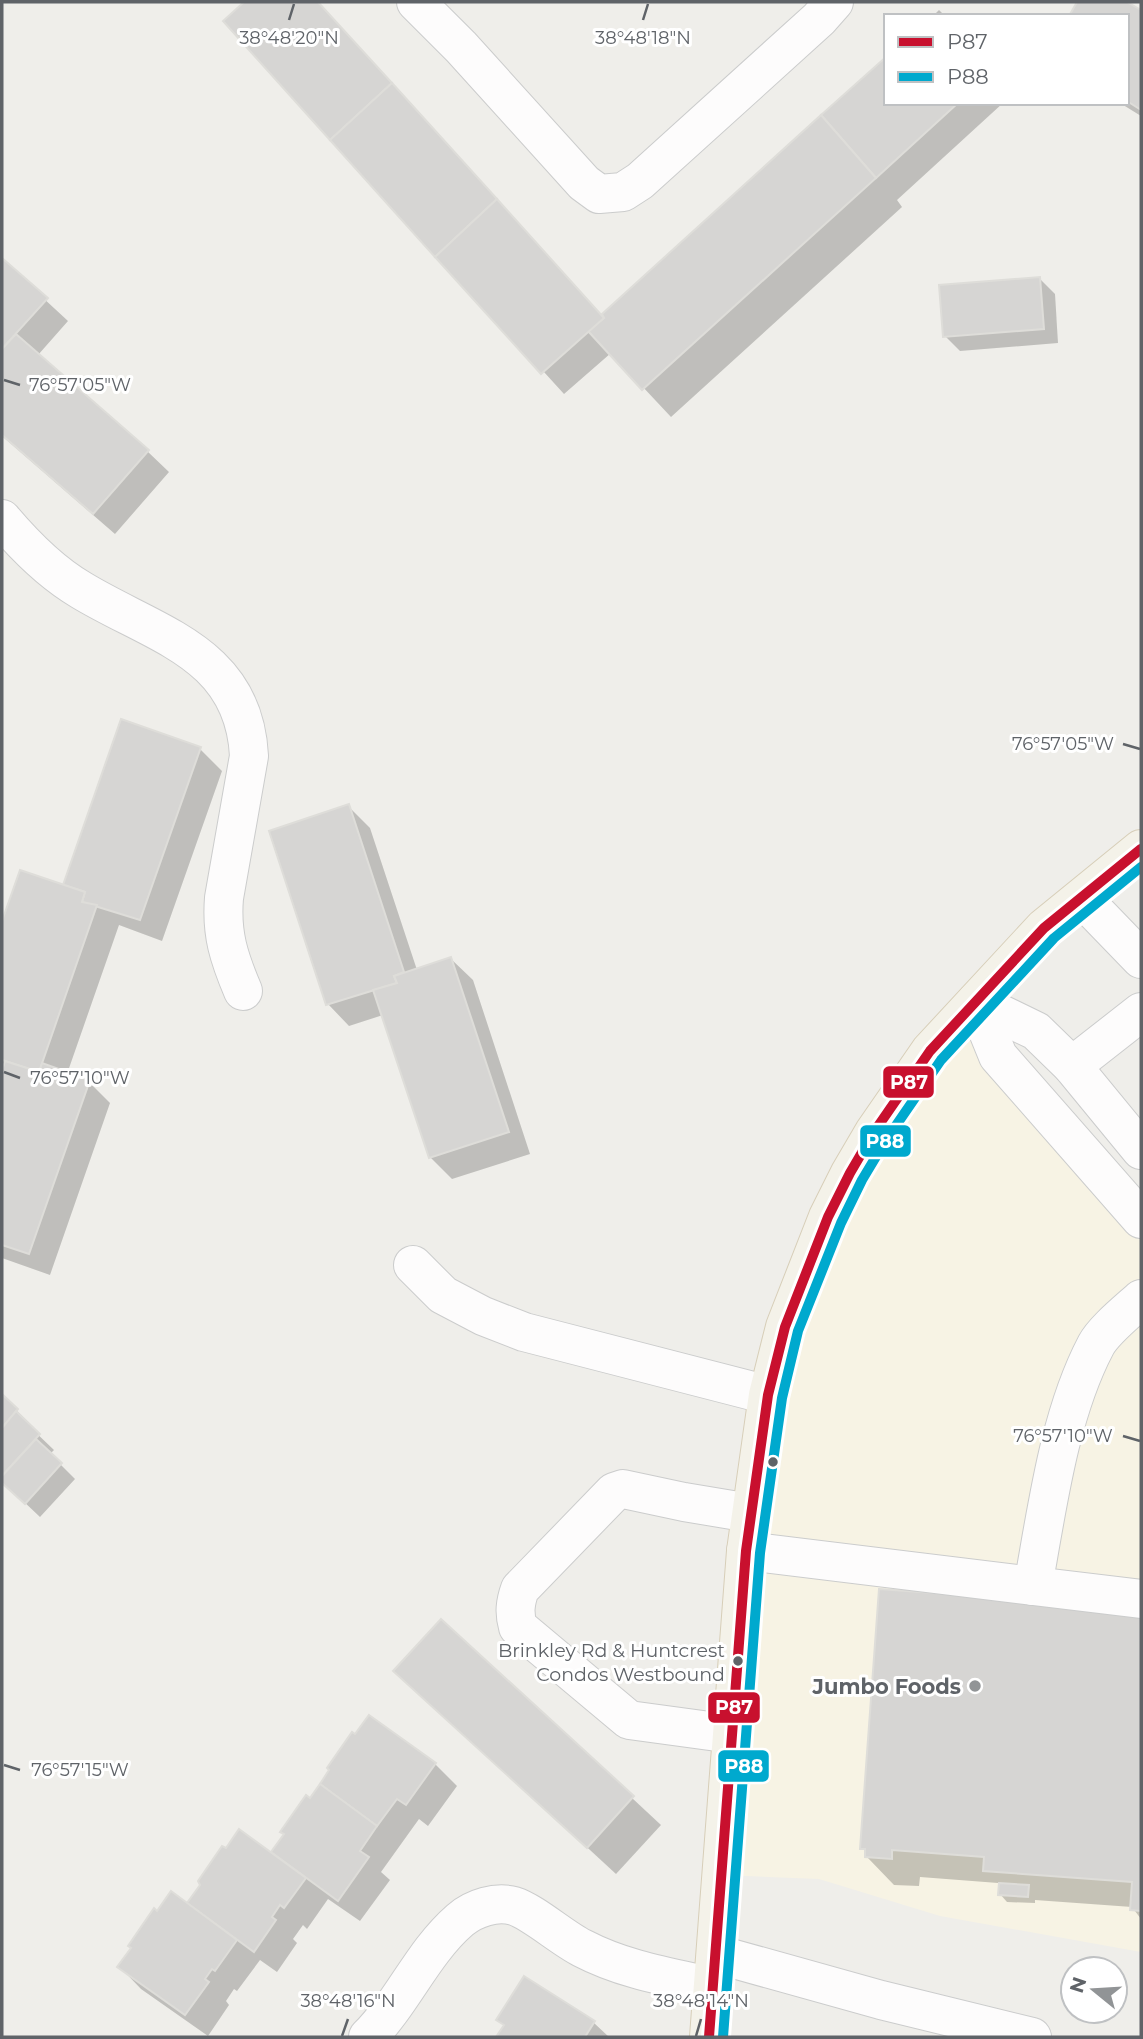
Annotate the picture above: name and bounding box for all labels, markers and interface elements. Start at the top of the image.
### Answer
legend [884,14,1129,105]
text: 38°48'20"N [239,27,339,49]
text: 38°48'18"N [595,27,691,49]
text: P87 [947,29,988,54]
text: P88 [947,64,989,89]
text: 76°57'05"W [29,374,131,396]
text: 76°57'05"W [1012,733,1114,755]
line badge: P87 [882,1065,935,1099]
text: 76°57'10"W [30,1067,130,1089]
text: P87 [890,1071,928,1094]
line badge: P88 [859,1124,912,1158]
text: P88 [866,1130,904,1153]
text: 76°57'10"W [1013,1425,1113,1447]
unlabelled marker [766,1455,780,1469]
place label: Brinkley Rd & Huntcrest Condos Westbound [498,1639,725,1686]
marker: Brinkley Rd & Huntcrest Condos Westbound [731,1654,745,1668]
place label: Jumbo Foods [812,1674,961,1699]
marker: Jumbo Foods [967,1678,983,1694]
line badge: P87 [707,1691,761,1724]
text: P87 [715,1696,753,1719]
line badge: P88 [717,1749,770,1783]
text: P88 [725,1755,763,1778]
text: 76°57'15"W [31,1759,129,1781]
north arrow [1059,1955,1129,2025]
text: N [1065,1974,1092,1996]
text: 38°48'16"N [300,1990,396,2012]
text: 38°48'14"N [653,1990,749,2012]

